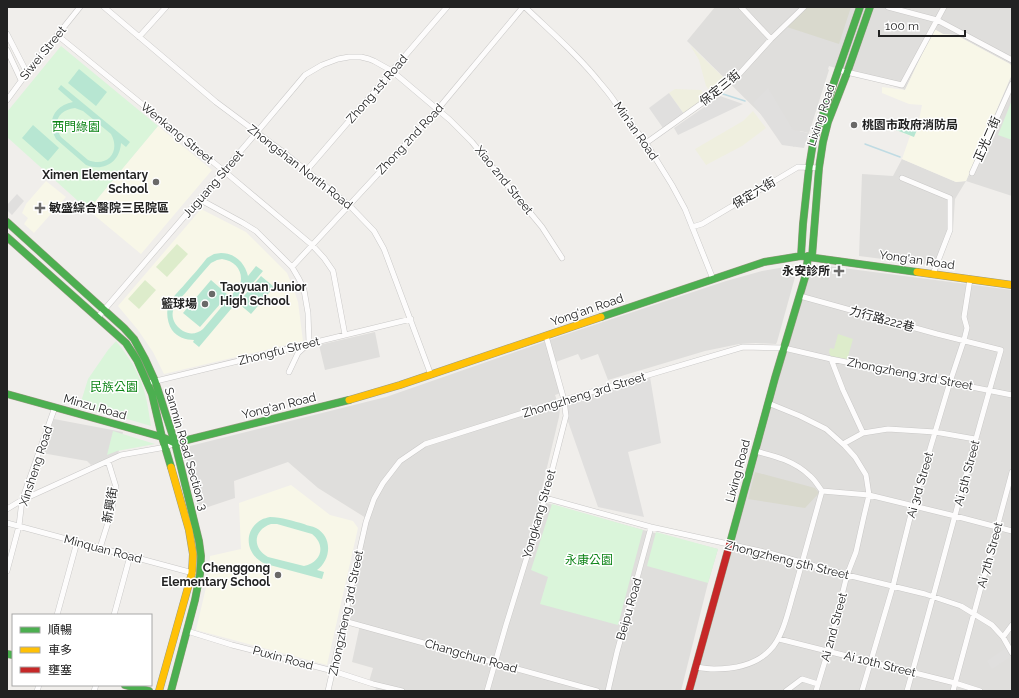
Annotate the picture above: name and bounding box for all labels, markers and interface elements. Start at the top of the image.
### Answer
scale bar [879,12,965,38]
text: 100 m [885,19,919,33]
street label: Siwei Street [17,23,69,83]
street label: Zhong 1st Road [344,52,410,126]
street label: 保定三街 [697,67,743,109]
street label: Lixing Road [804,82,838,148]
street label: Wenkang Street [138,99,216,167]
street label: Min'an Road [611,99,661,163]
street label: Zhong 2nd Road [374,101,446,177]
street label: 正光二街 [971,114,1003,164]
place label: 桃園市政府消防局 [862,118,958,132]
park label: 西門綠園 [52,120,100,134]
marker: 桃園市政府消防局 [849,120,859,130]
street label: Zhongshan North Road [245,122,355,212]
street label: Xiao 2nd Street [472,143,536,217]
street label: Juguang Street [180,147,246,221]
place label: Ximen Elementary School [41,168,148,196]
street label: 保定六街 [730,175,778,211]
marker: Ximen Elementary School [151,177,161,187]
place label: 敏盛綜合醫院三民院區 [49,201,169,215]
marker: 敏盛綜合醫院三民院區 [34,202,46,214]
street label: Yong'an Road [878,248,956,272]
place label: 永安診所 [782,264,830,278]
marker: 永安診所 [833,265,845,277]
place label: Taoyuan Junior High School [220,280,307,308]
marker: Taoyuan Junior High School [207,289,217,299]
street label: Yong'an Road [549,291,625,329]
place label: 籃球場 [161,297,197,311]
marker: 籃球場 [200,299,210,309]
street label: 力行路222巷 [848,304,916,334]
street label: Zhongfu Street [237,334,321,368]
street label: Zhongzheng 3rd Street [846,355,974,393]
street label: Zhongzheng 3rd Street [521,370,647,420]
park label: 民族公園 [90,380,138,394]
street label: Sanmin Road Section 3 [162,386,210,512]
street label: Yong'an Road [240,390,318,422]
street label: Minzu Road [62,391,128,423]
street label: Xinsheng Road [16,424,56,508]
street label: Lixing Road [723,438,753,504]
street label: Ai 5th Street [951,438,983,508]
street label: Ai 3rd Street [904,450,936,520]
street label: Yongkang Street [520,468,558,560]
street label: 新興街 [100,486,120,524]
street label: Ai 7th Street [974,521,1006,589]
street label: Minquan Road [63,532,143,566]
street label: Zhongzheng 5th Street [723,538,851,582]
street label: Zhongzheng 3rd Street [326,549,366,677]
park label: 永康公園 [565,553,613,567]
place label: Chenggong Elementary School [161,561,270,589]
marker: Chenggong Elementary School [273,570,283,580]
street label: Beipu Road [613,576,645,642]
street label: Ai 2nd Street [818,591,850,663]
legend [12,614,152,686]
text: 順暢 [48,623,72,637]
street label: Changchun Road [423,636,519,676]
text: 車多 [48,643,72,657]
street label: Puxin Road [251,643,315,673]
street label: Ai 10th Street [843,648,917,680]
text: 壅塞 [48,663,72,677]

